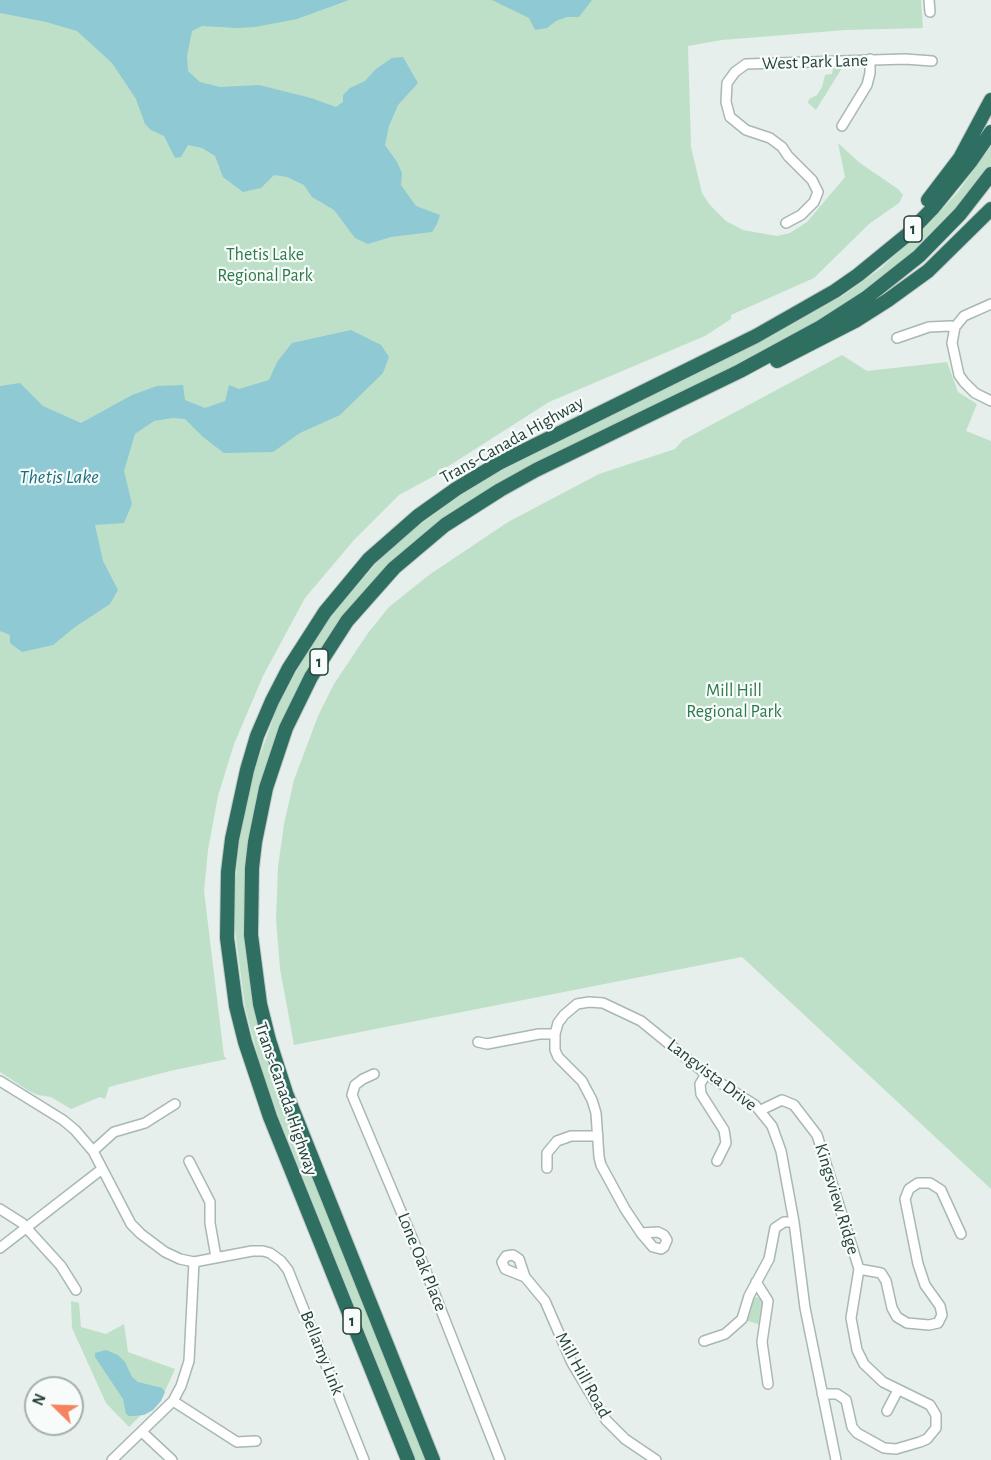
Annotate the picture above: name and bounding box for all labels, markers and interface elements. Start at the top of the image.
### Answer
street label: West Park Lane [762,49,868,75]
road number: 1 [904,216,922,242]
park label: Thetis Lake Regional Park [217,244,313,286]
street label: Trans-Canada Highway [437,392,587,488]
water label: Thetis Lake [19,465,99,489]
road number: 1 [310,649,328,675]
park label: Mill Hill Regional Park [686,680,782,722]
street label: Trans-Canada Highway [250,1020,322,1178]
street label: Langvista Drive [663,1034,761,1116]
street label: Kingsview Ridge [810,1141,864,1257]
street label: Lone Oak Place [392,1209,452,1315]
street label: Bellamy Link [295,1308,349,1398]
road number: 1 [343,1308,361,1334]
street label: Mill Hill Road [551,1328,615,1422]
north arrow [24,1376,84,1436]
text: N [30,1392,49,1408]

